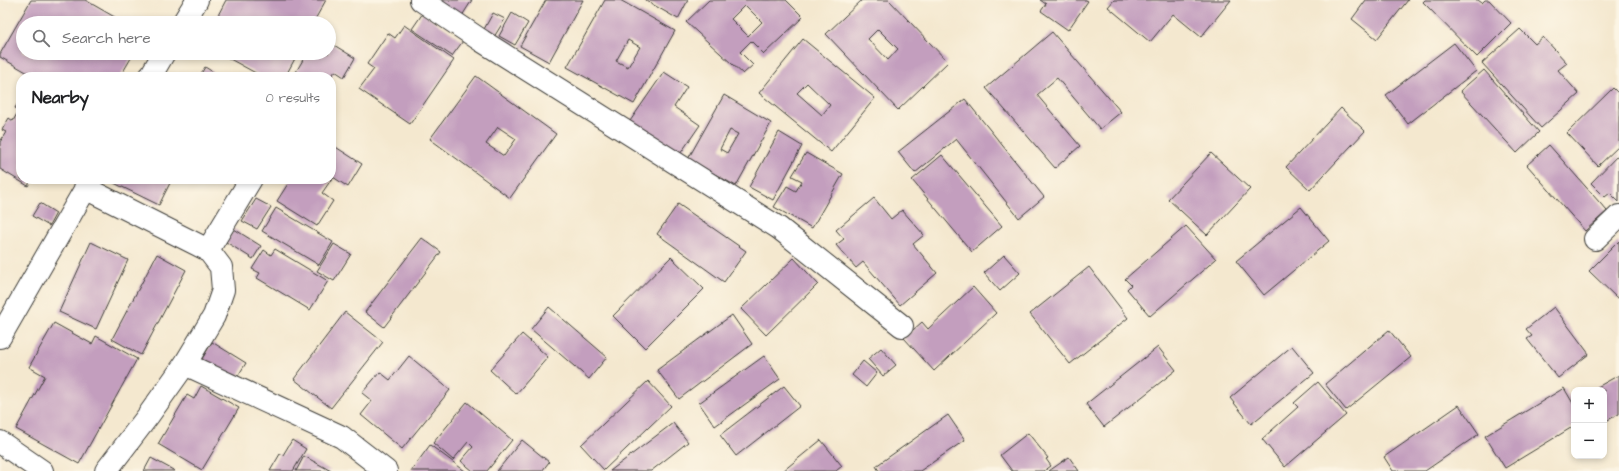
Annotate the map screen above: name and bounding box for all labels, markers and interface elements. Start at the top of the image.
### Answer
search box [16,16,336,60]
icon: search [30,27,52,49]
text: Search here [62,28,151,49]
text: Nearby [32,86,89,110]
text: 0 results [265,89,320,107]
map controls [1571,387,1607,459]
button: + [1571,387,1607,423]
button: − [1571,423,1607,459]

